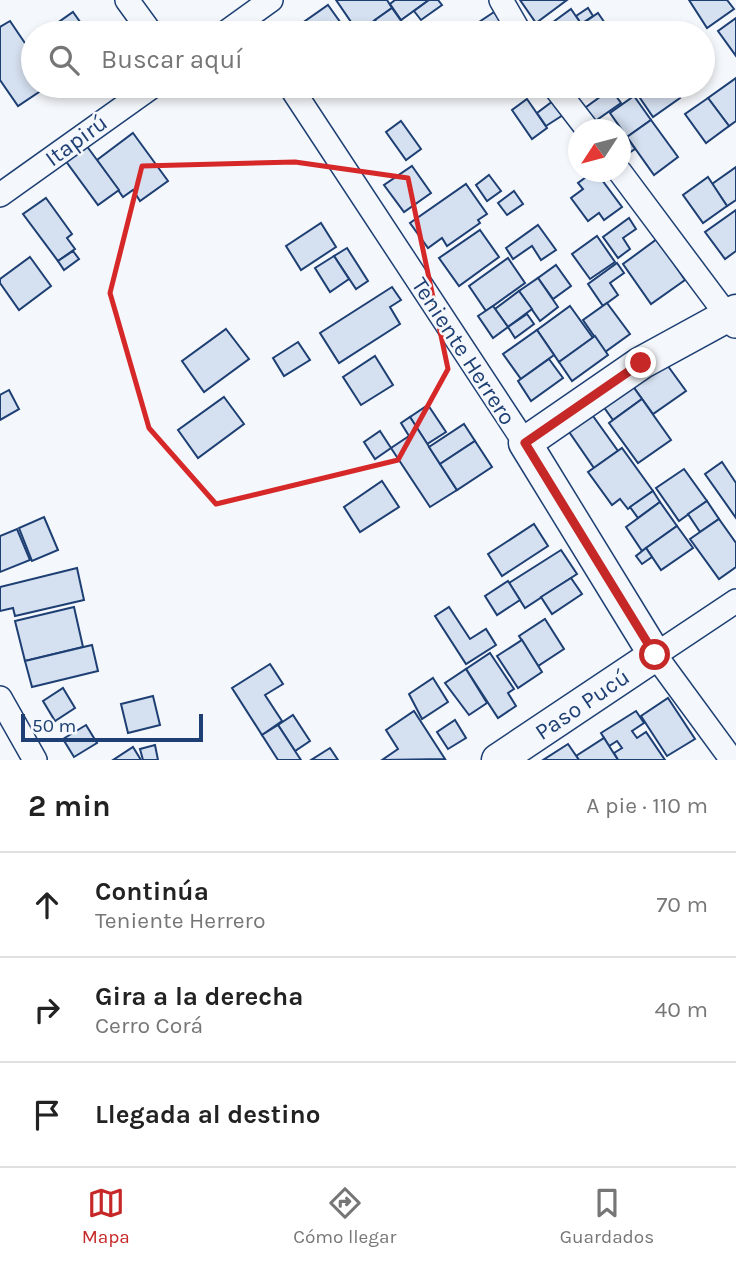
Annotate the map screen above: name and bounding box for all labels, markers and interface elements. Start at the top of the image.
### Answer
search box [21,21,715,98]
icon: search [45,41,83,79]
text: Buscar aquí [101,44,243,75]
street label: Itapirú [40,109,113,172]
north arrow [568,119,631,182]
street label: Teniente Herrero [406,272,521,430]
route end [625,347,656,378]
route start [639,639,670,670]
street label: Paso Pucú [530,663,635,746]
scale bar [21,711,203,743]
text: 50 m [32,715,76,737]
text: 2 min [28,788,111,824]
text: A pie · 110 m [586,792,708,819]
text: Continúa [95,876,209,907]
icon: ahead [28,886,66,924]
text: 70 m [657,891,708,918]
text: Teniente Herrero [95,907,265,934]
text: Gira a la derecha [95,981,304,1012]
icon: right [28,991,66,1029]
text: 40 m [655,996,708,1023]
text: Cerro Corá [95,1012,203,1039]
icon: arrive [28,1096,66,1134]
text: Llegada al destino [95,1099,321,1130]
tab: Mapa [82,1184,130,1248]
tab: Cómo llegar [293,1184,396,1248]
tab: Guardados [560,1184,654,1248]

